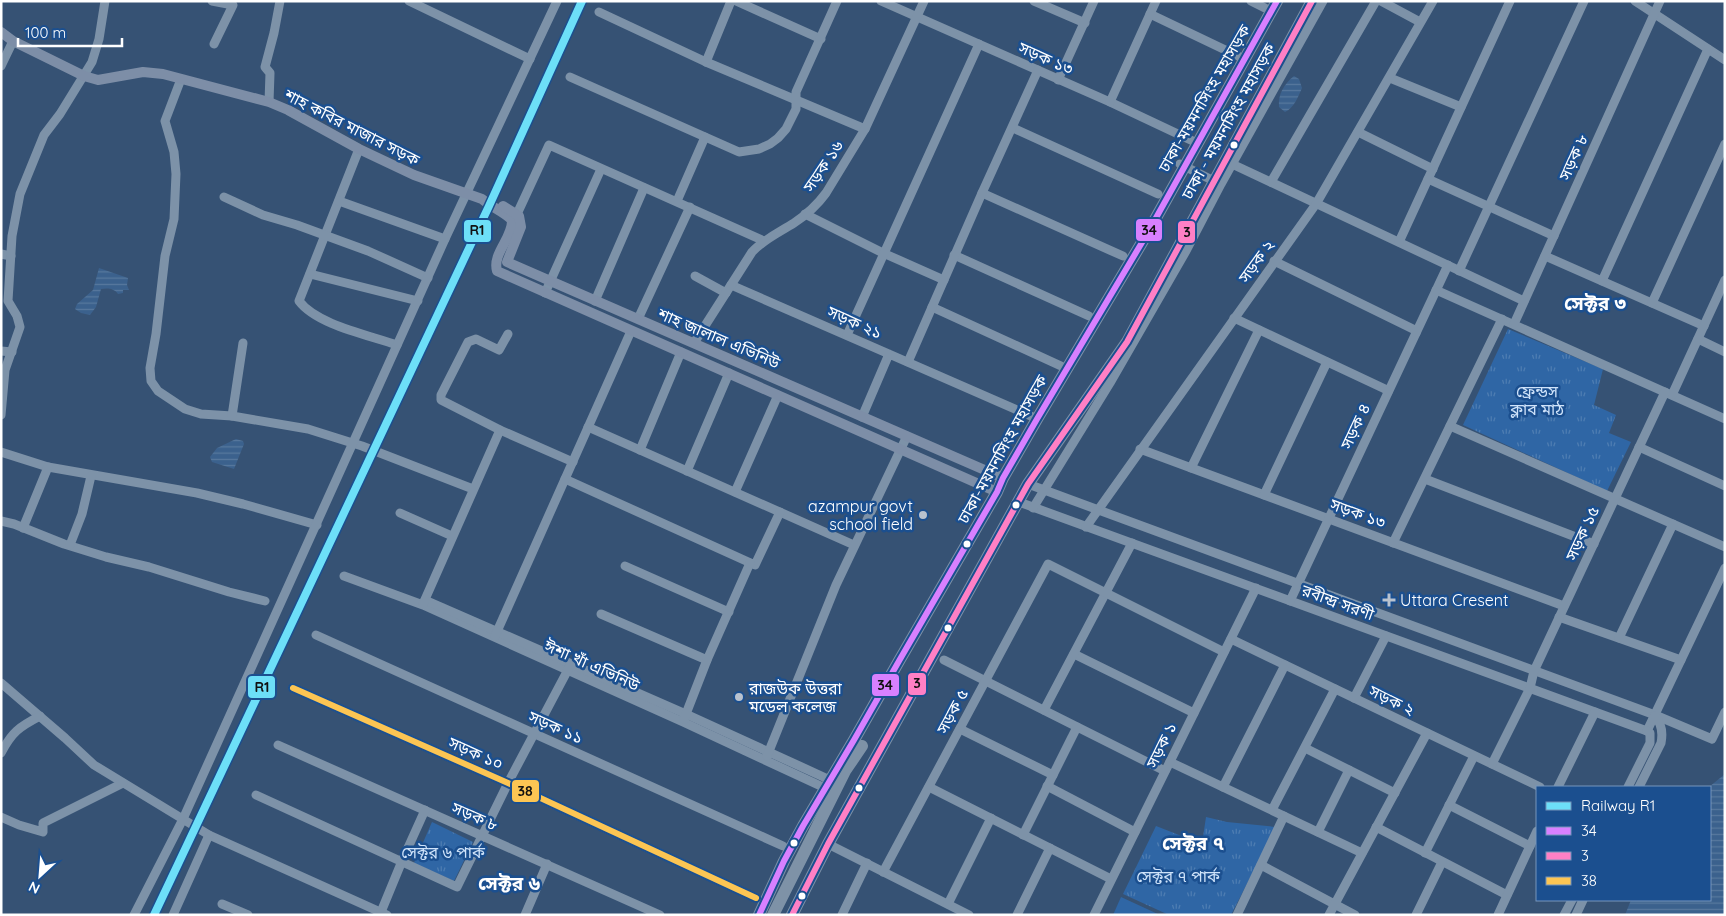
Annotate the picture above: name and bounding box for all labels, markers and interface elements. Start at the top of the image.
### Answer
scale bar [18,15,121,47]
street label: ঢাকা-ময়মনসিংহ মহাসড়ক [1153,20,1255,176]
text: 100 m [25,23,66,42]
street label: সড়ক ১৩ [1015,37,1077,79]
street label: ঢাকা - ময়মনসিংহ মহাসড়ক [1176,39,1280,203]
street label: শাহ কবির মাজার সড়ক [280,84,424,170]
street label: সড়ক ৮ [1554,131,1592,184]
street label: সড়ক ১৬ [798,136,848,196]
unlabelled marker [1229,140,1239,150]
line badge: 34 [1135,218,1163,242]
line badge: R1 [463,219,492,243]
line badge: 3 [1177,220,1196,244]
text: R1 [469,221,485,239]
text: 34 [1141,221,1157,239]
text: 3 [1183,223,1191,241]
street label: সড়ক ২ [1233,235,1279,287]
district label: সেক্টর ৩ [1564,291,1627,315]
street label: সড়ক ২১ [824,301,885,343]
street label: শাহ জালাল এভিনিউ [654,303,784,373]
street label: ঢাকা-ময়মনসিংহ মহাসড়ক [952,370,1052,528]
park label: ফ্রেন্ডস ক্লাব মাঠ [1509,381,1564,419]
street label: সড়ক ৪ [1335,400,1374,453]
street label: সড়ক ১৩ [1327,493,1389,532]
place label: azampur govt school field [808,496,913,534]
unlabelled marker [1011,500,1021,510]
street label: সড়ক ১৫ [1560,503,1603,564]
marker: azampur govt school field [917,509,929,521]
unlabelled marker [962,539,972,549]
street label: রবীন্দ্র সরণী [1298,579,1377,625]
place label: Uttara Cresent [1400,590,1509,610]
marker: Uttara Cresent [1382,593,1396,607]
unlabelled marker [943,623,953,633]
street label: ঈশা খাঁ এভিনিউ [540,635,643,695]
line badge: 3 [907,672,927,696]
line badge: 34 [871,673,900,697]
text: 3 [913,674,921,692]
line badge: R1 [247,675,276,699]
text: 34 [877,676,893,694]
text: R1 [254,678,270,696]
place label: রাজউক উত্তরা মডেল কলেজ [748,678,843,716]
street label: সড়ক ২ [1365,680,1418,720]
street label: সড়ক ৫ [931,685,972,738]
marker: রাজউক উত্তরা মডেল কলেজ [733,691,745,703]
street label: সড়ক ১১ [525,706,586,748]
street label: সড়ক ১ [1141,719,1181,772]
street label: সড়ক ১০ [445,732,506,774]
line badge: 38 [511,779,540,803]
text: 38 [517,782,533,800]
unlabelled marker [854,783,864,793]
legend [1536,786,1711,901]
text: Railway R1 [1581,796,1655,815]
street label: সড়ক ৮ [448,797,501,835]
text: 34 [1581,821,1597,840]
district label: সেক্টর ৭ [1162,831,1224,855]
unlabelled marker [789,838,799,848]
park label: সেক্টর ৬ পার্ক [401,842,486,862]
text: 3 [1581,846,1589,865]
north arrow [15,851,65,901]
park label: সেক্টর ৭ পার্ক [1136,866,1221,886]
district label: সেক্টর ৬ [478,871,541,895]
text: 38 [1581,871,1597,890]
text: N [26,877,43,898]
unlabelled marker [797,891,807,901]

